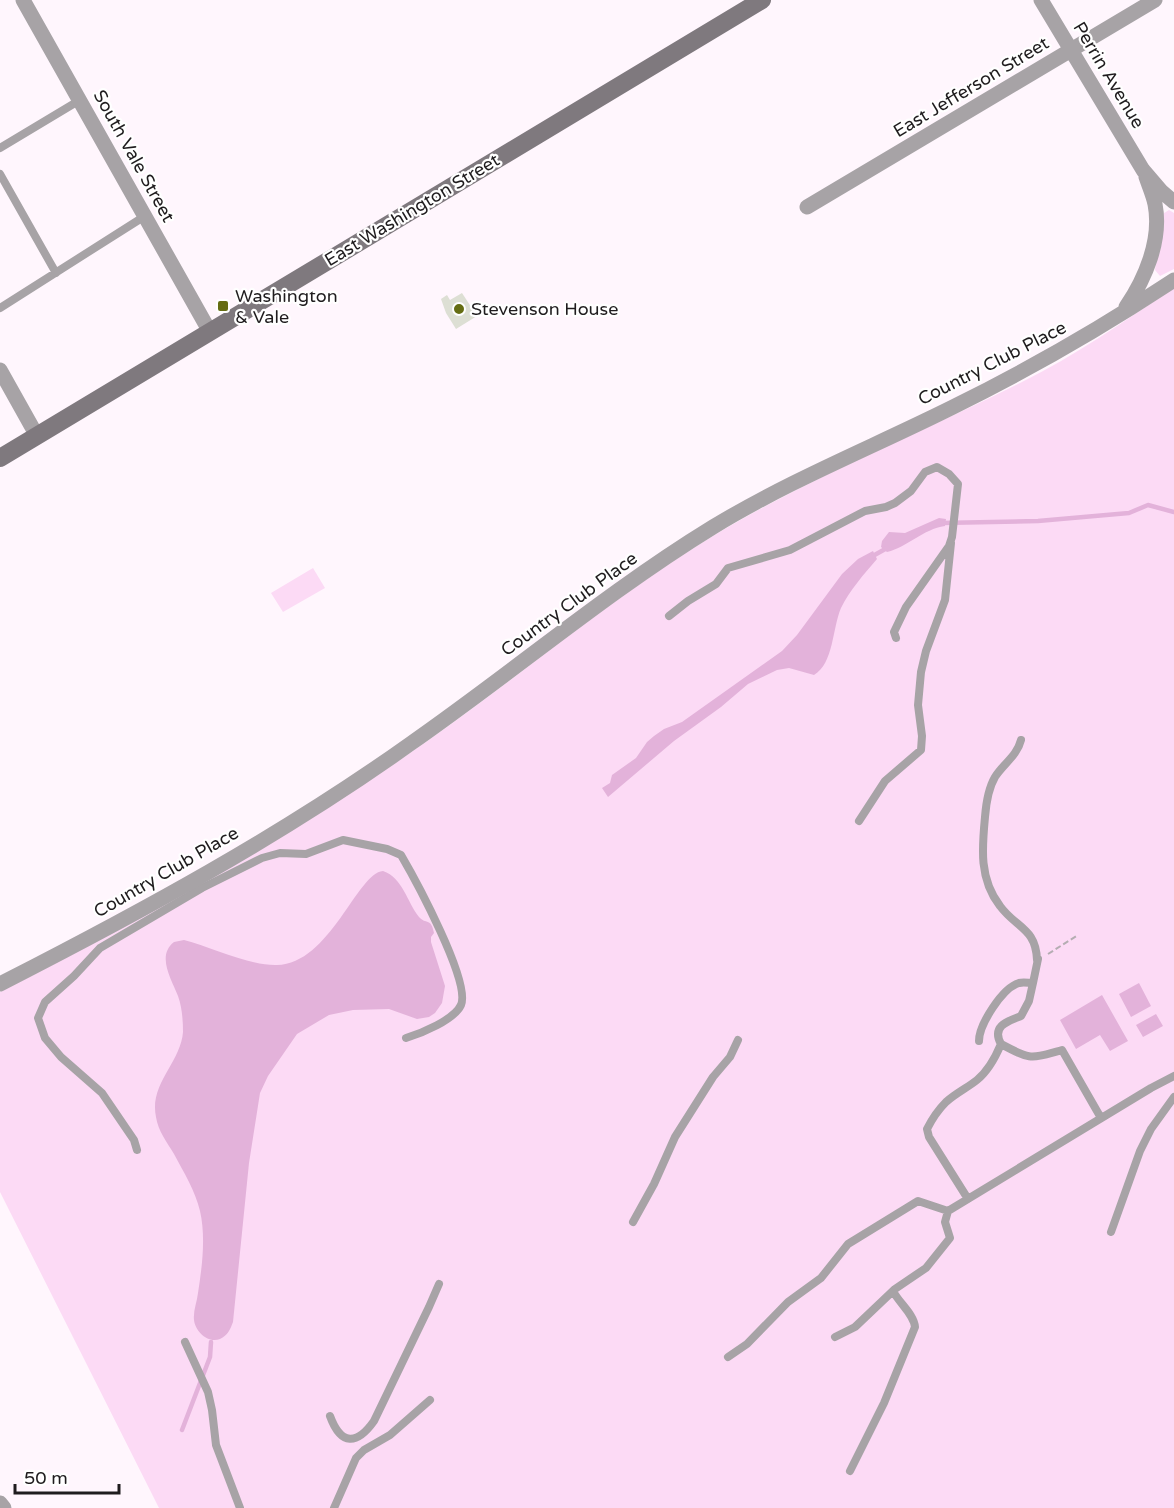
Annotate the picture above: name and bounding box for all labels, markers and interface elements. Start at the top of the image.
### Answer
street label: Perrin Avenue [1069,18,1149,132]
street label: East Jefferson Street [889,32,1053,142]
street label: South Vale Street [89,86,180,226]
street label: East Washington Street [320,149,504,271]
place label: Washington & Vale [235,285,338,328]
place label: Stevenson House [471,298,618,320]
marker: Washington & Vale [216,299,230,313]
marker: Stevenson House [452,302,466,316]
street label: Country Club Place [914,316,1070,410]
street label: Country Club Place [496,547,642,661]
street label: Country Club Place [90,822,242,922]
scale bar [15,1457,118,1495]
text: 50 m [24,1467,68,1489]

